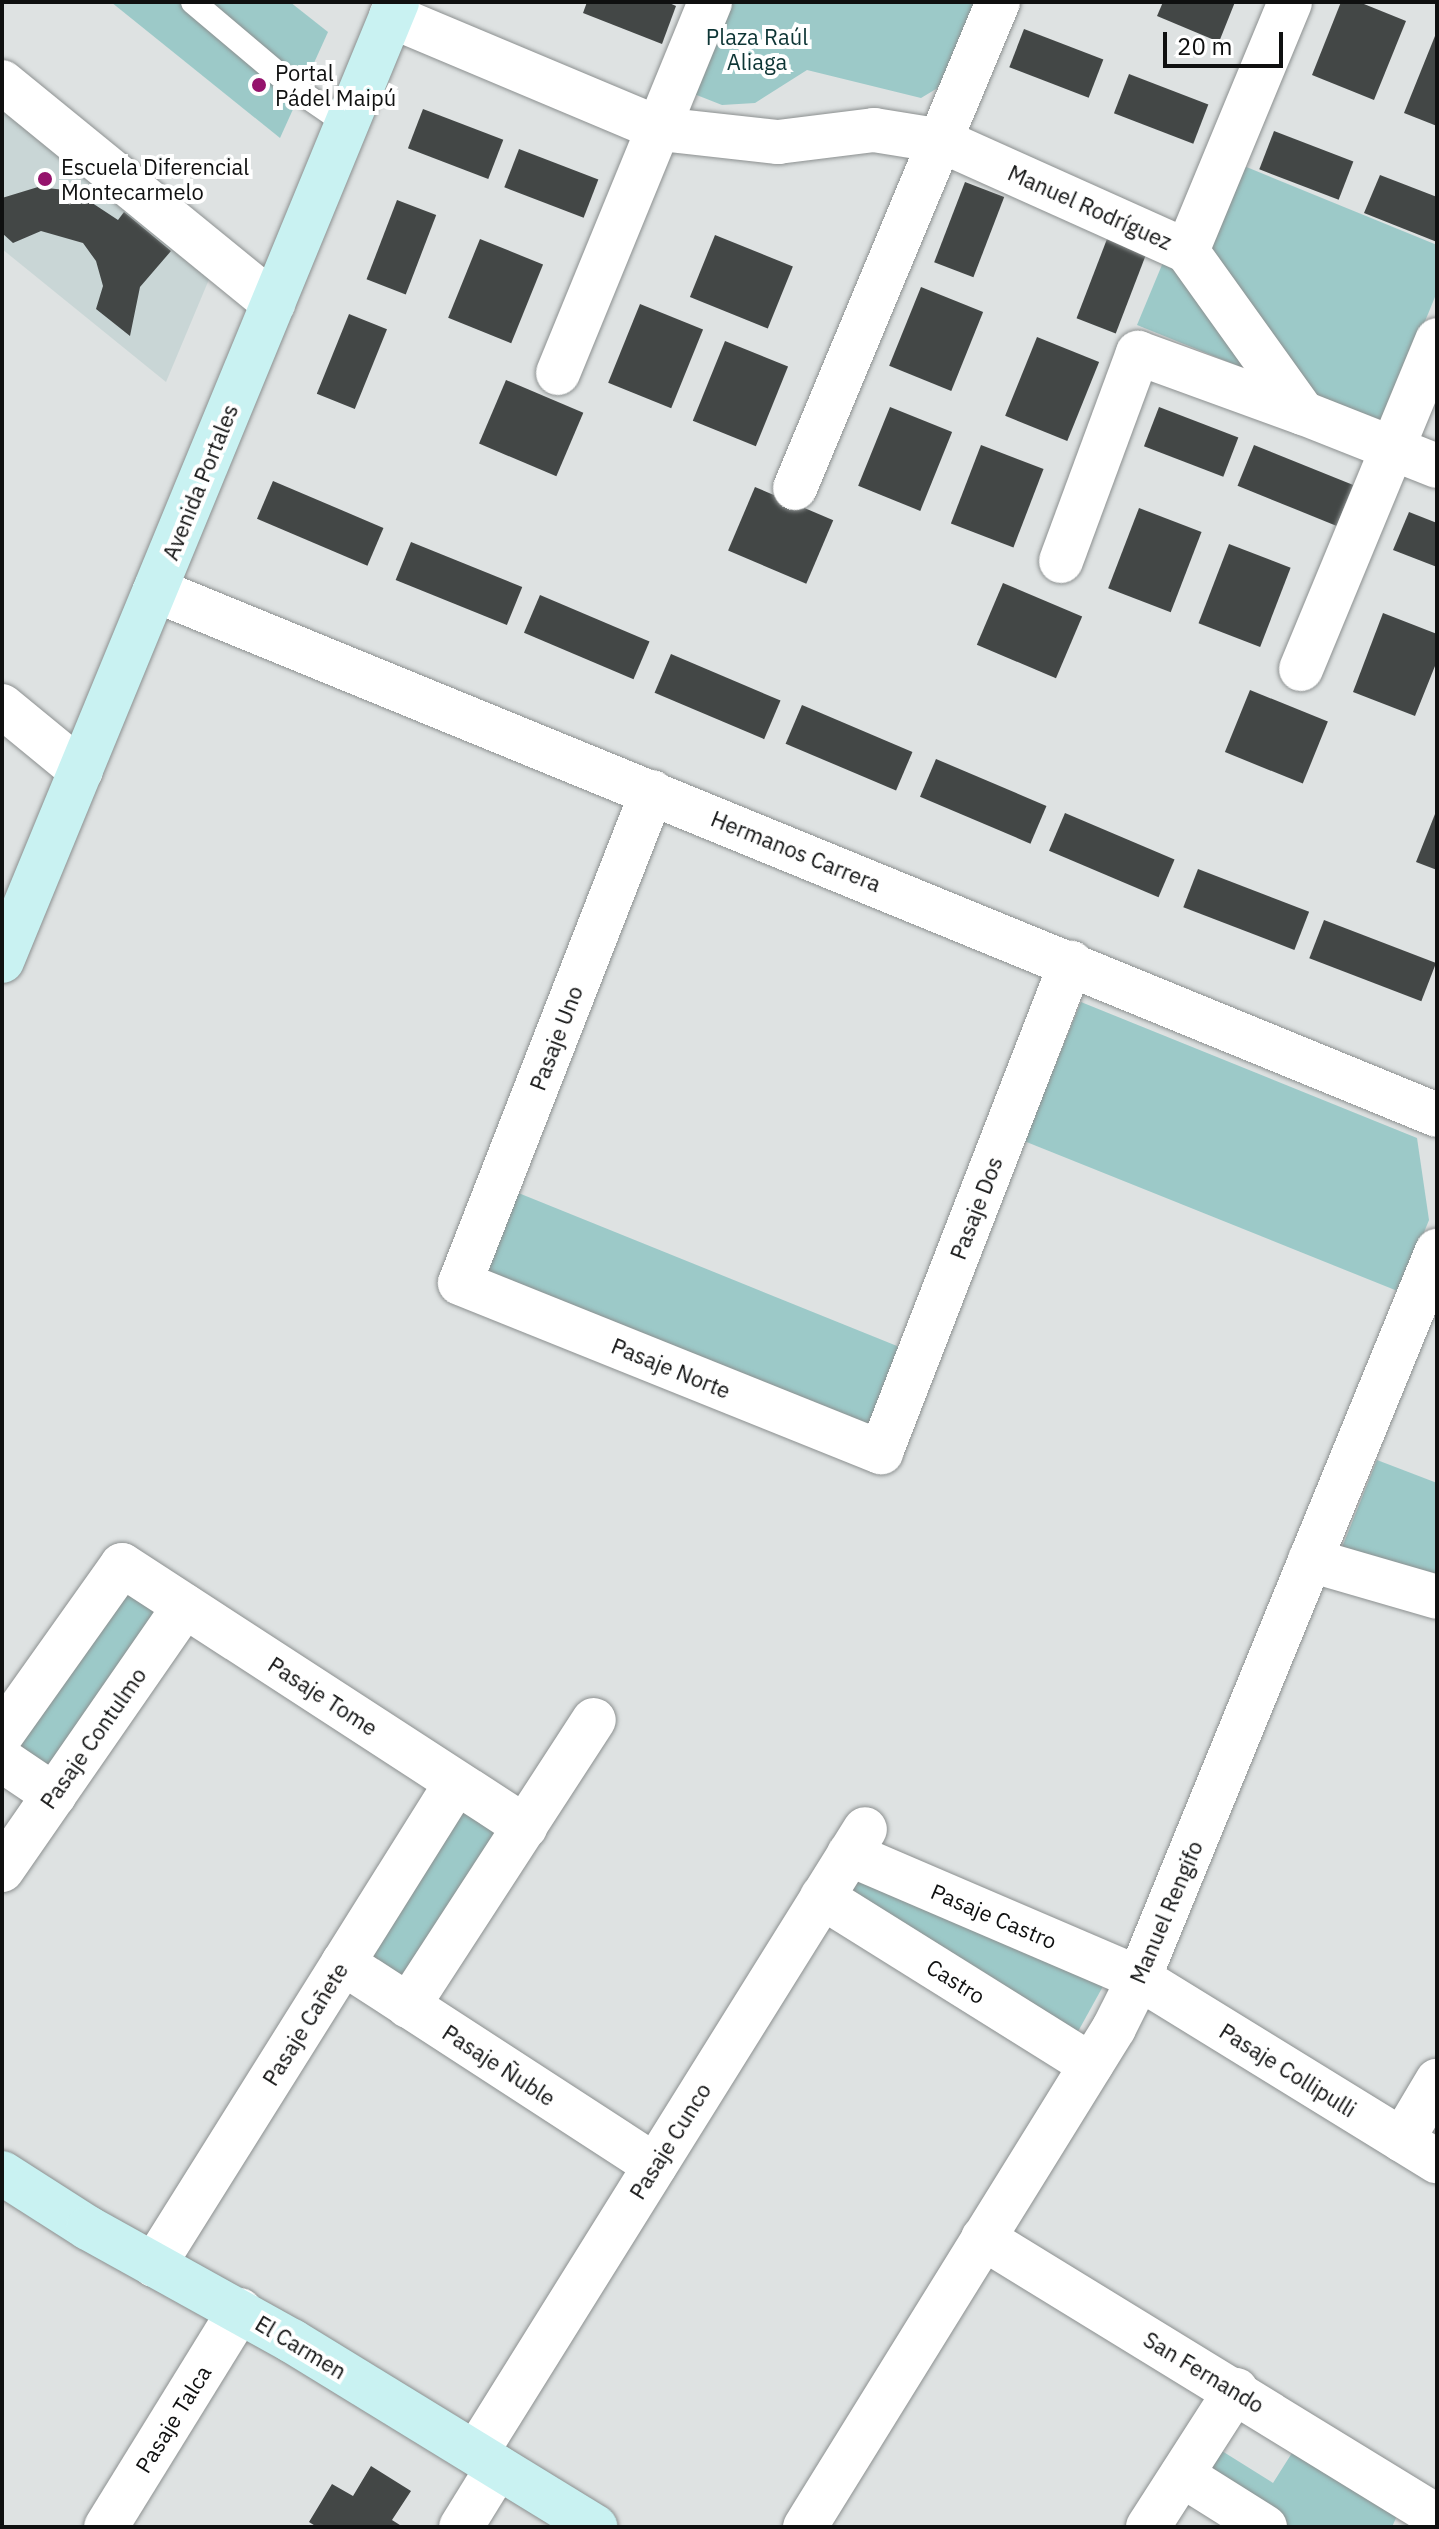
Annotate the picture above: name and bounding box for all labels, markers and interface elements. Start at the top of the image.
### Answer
scale bar [1167,16,1287,66]
park label: Plaza Raúl Aliaga [706,23,808,74]
text: 20 m [1177,30,1232,62]
place label: Portal Pádel Maipú [275,59,396,110]
marker: Portal Pádel Maipú [250,76,268,94]
place label: Escuela Diferencial Montecarmelo [61,153,249,204]
street label: Manuel Rodríguez [1004,159,1176,255]
marker: Escuela Diferencial Montecarmelo [36,170,54,188]
street label: Avenida Portales [157,400,243,564]
street label: Hermanos Carrera [707,805,885,897]
street label: Pasaje Uno [524,982,588,1094]
street label: Pasaje Dos [944,1153,1008,1263]
street label: Pasaje Norte [608,1332,734,1404]
street label: Pasaje Tome [263,1651,383,1741]
street label: Pasaje Contulmo [34,1662,152,1814]
street label: Manuel Rengifo [1124,1837,1208,1987]
street label: Pasaje Castro [927,1878,1061,1954]
street label: Castro [922,1953,990,2009]
street label: Pasaje Cañete [257,1958,353,2090]
street label: Pasaje Collipulli [1215,2017,1361,2123]
street label: Pasaje Ñuble [438,2019,560,2111]
street label: Pasaje Cunco [624,2078,716,2204]
street label: El Carmen [251,2310,351,2384]
street label: San Fernando [1139,2326,1269,2418]
street label: Pasaje Talca [130,2360,216,2478]

